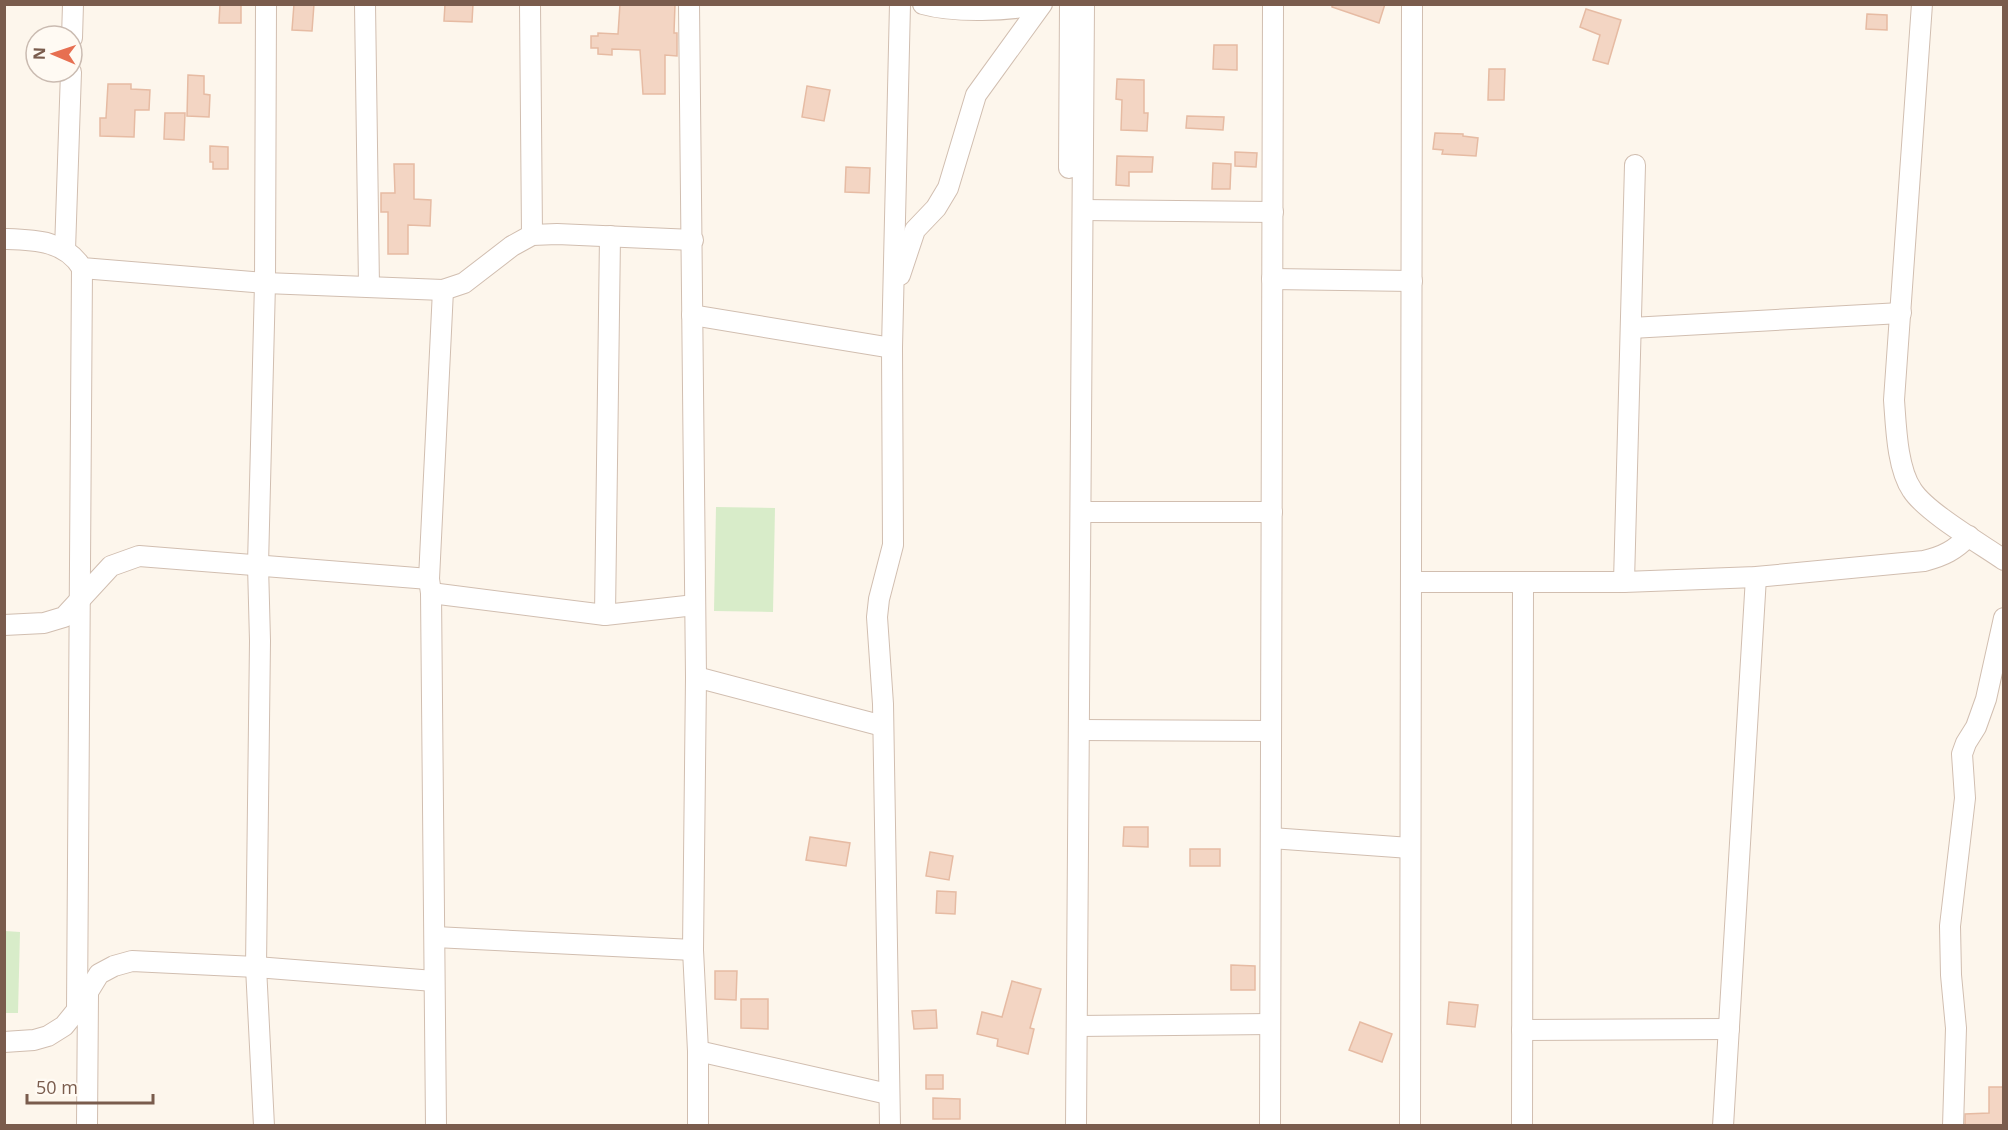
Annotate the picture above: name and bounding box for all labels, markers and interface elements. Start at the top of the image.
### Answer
north arrow [24,24,84,84]
text: N [28,47,50,60]
scale bar [27,1067,153,1105]
text: 50 m [36,1075,78,1099]

